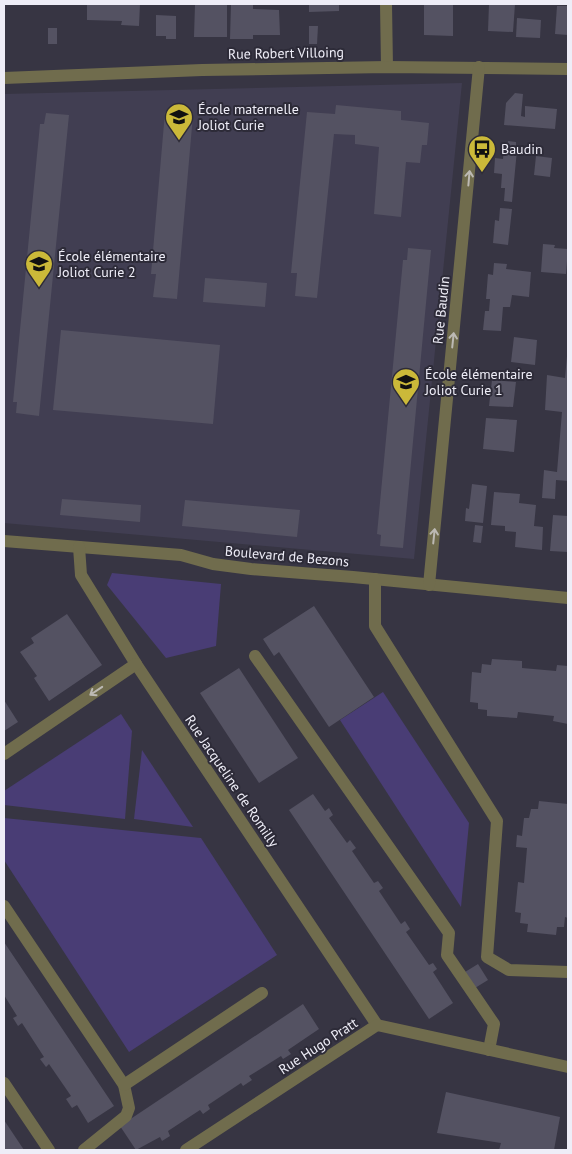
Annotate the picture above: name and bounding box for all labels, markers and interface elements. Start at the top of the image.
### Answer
street label: Rue Robert Villoing [228,43,344,63]
place label: École maternelle Joliot Curie [197,100,299,134]
school or university icon: École maternelle Joliot Curie [164,102,194,141]
bus stop icon: Baudin [467,134,497,173]
place label: Baudin [501,140,543,158]
one-way arrow [464,170,473,186]
place label: École élémentaire Joliot Curie 2 [57,247,166,281]
school or university icon: École élémentaire Joliot Curie 2 [24,249,54,288]
street label: Rue Baudin [428,275,454,345]
one-way arrow [448,332,458,348]
place label: École élémentaire Joliot Curie 1 [424,365,533,399]
school or university icon: École élémentaire Joliot Curie 1 [391,367,421,406]
one-way arrow [429,529,439,545]
street label: Boulevard de Bezons [224,542,350,570]
one-way arrow [89,686,103,696]
street label: Rue Jacqueline de Romilly [181,712,283,851]
street label: Rue Hugo Pratt [275,1014,361,1078]

